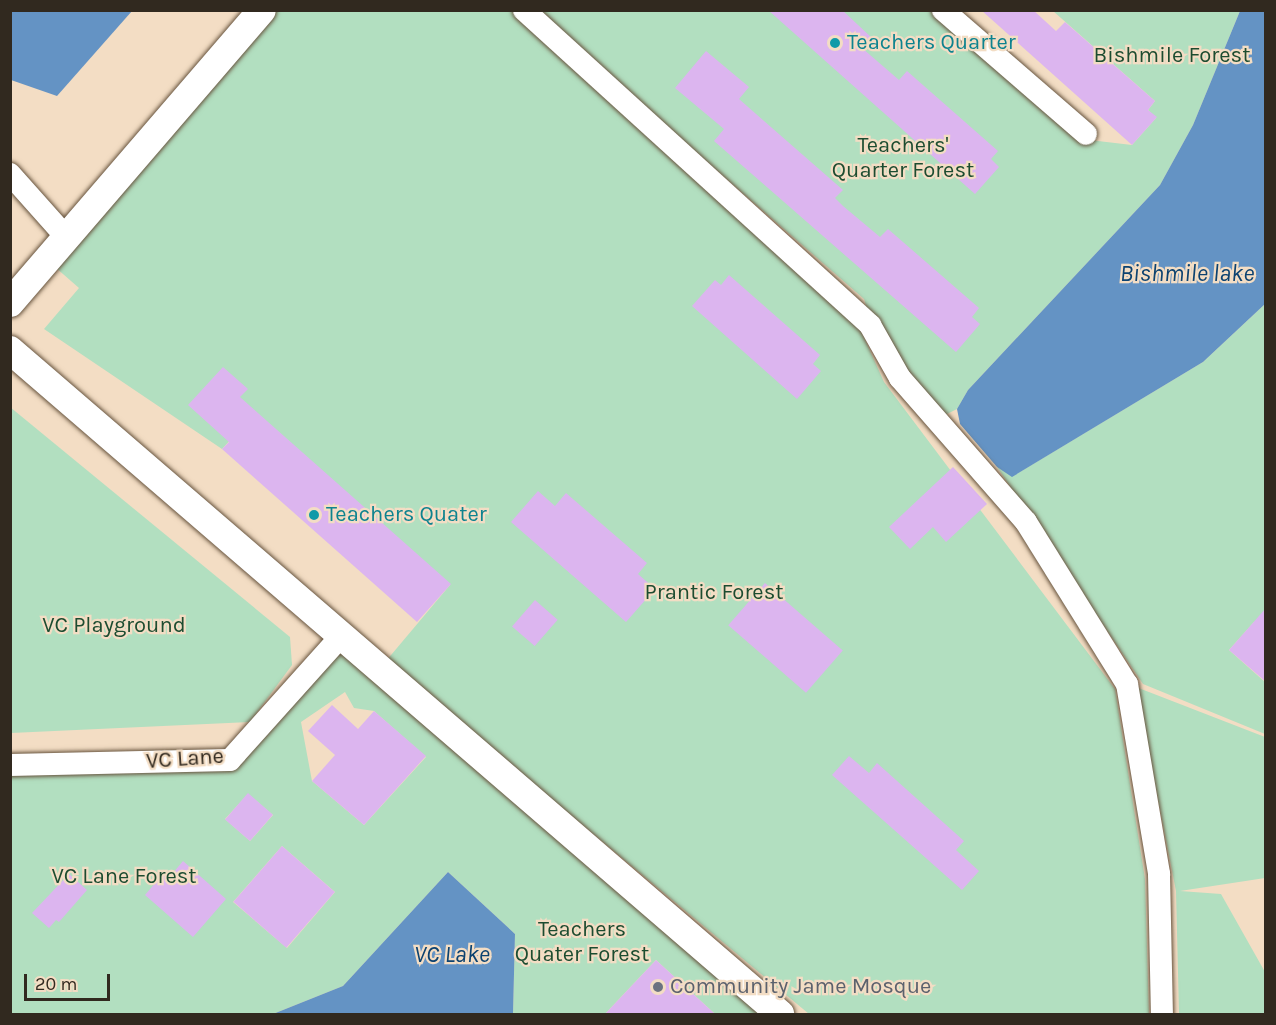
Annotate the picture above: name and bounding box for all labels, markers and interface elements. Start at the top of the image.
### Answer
place label: Teachers Quarter [847,30,1016,56]
marker: Teachers Quarter [828,36,842,50]
park label: Bishmile Forest [1094,43,1250,69]
park label: Teachers' Quarter Forest [832,132,974,184]
water label: Bishmile lake [1120,260,1254,288]
place label: Teachers Quater [326,502,487,528]
marker: Teachers Quater [307,508,321,522]
park label: Prantic Forest [645,580,783,606]
park label: VC Playground [42,613,186,639]
street label: VC Lane [145,743,225,775]
park label: VC Lane Forest [51,864,197,890]
park label: Teachers Quater Forest [515,916,649,968]
water label: VC Lake [414,941,490,969]
scale bar [27,962,112,1000]
text: 20 m [35,973,77,995]
place label: Community Jame Mosque [670,974,931,1000]
marker: Community Jame Mosque [651,980,665,994]

